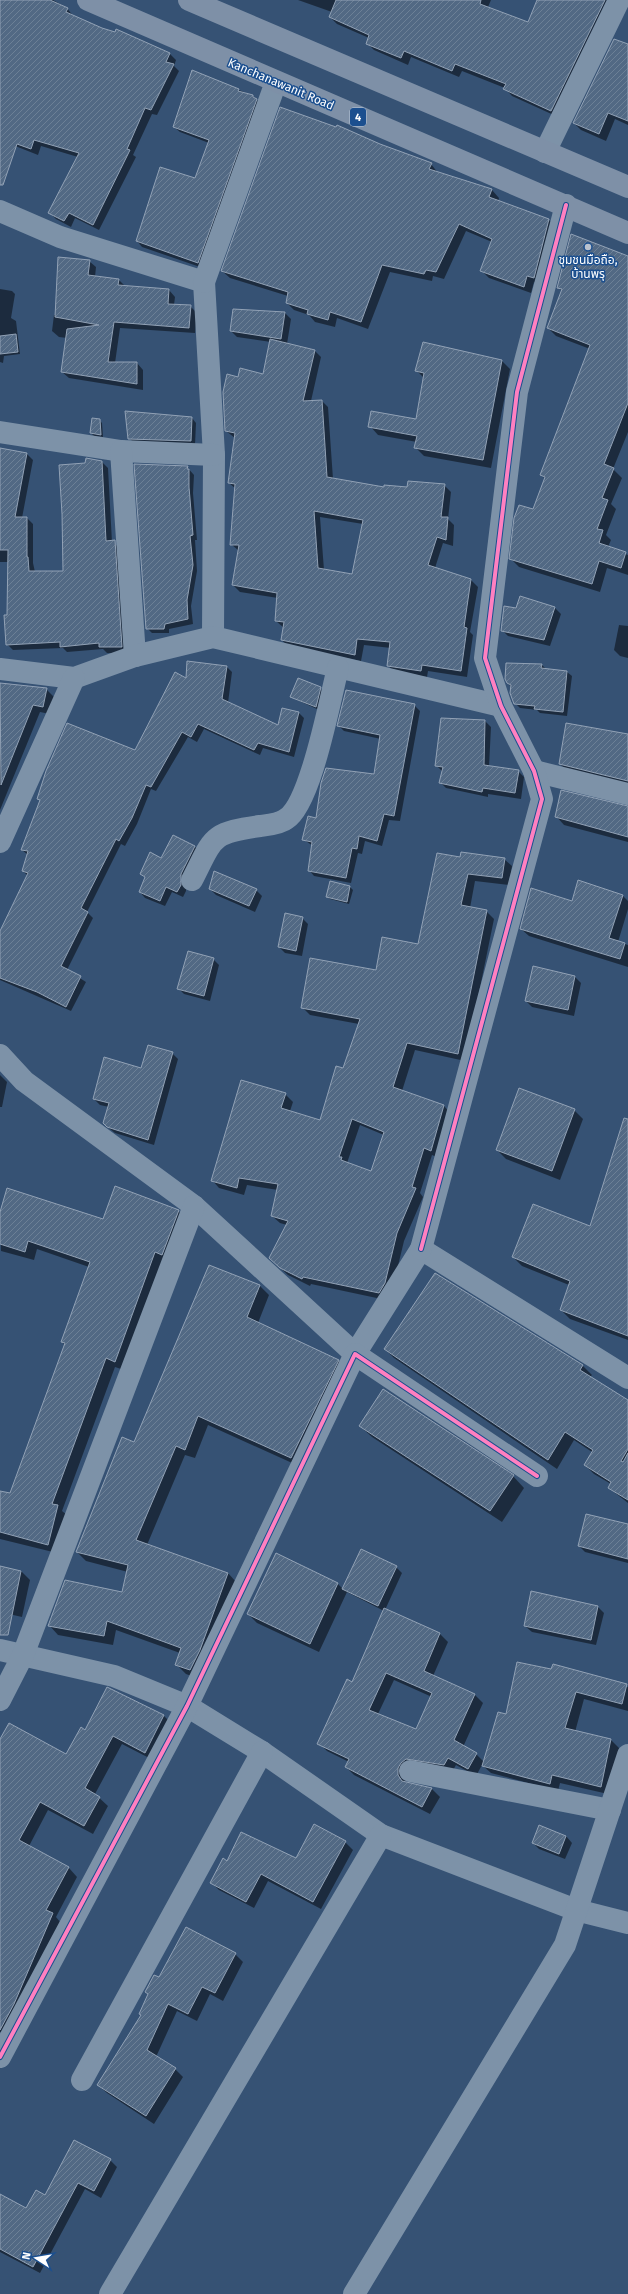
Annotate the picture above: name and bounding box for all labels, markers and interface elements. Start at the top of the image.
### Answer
street label: Kanchanawanit Road [226,55,336,113]
road number: 4 [350,108,366,126]
marker: ชุมชนมือถือ, บ้านพรุ [583,242,593,252]
place label: ชุมชนมือถือ, บ้านพรุ [558,253,618,281]
north arrow [16,2238,56,2278]
text: N [20,2251,34,2261]

